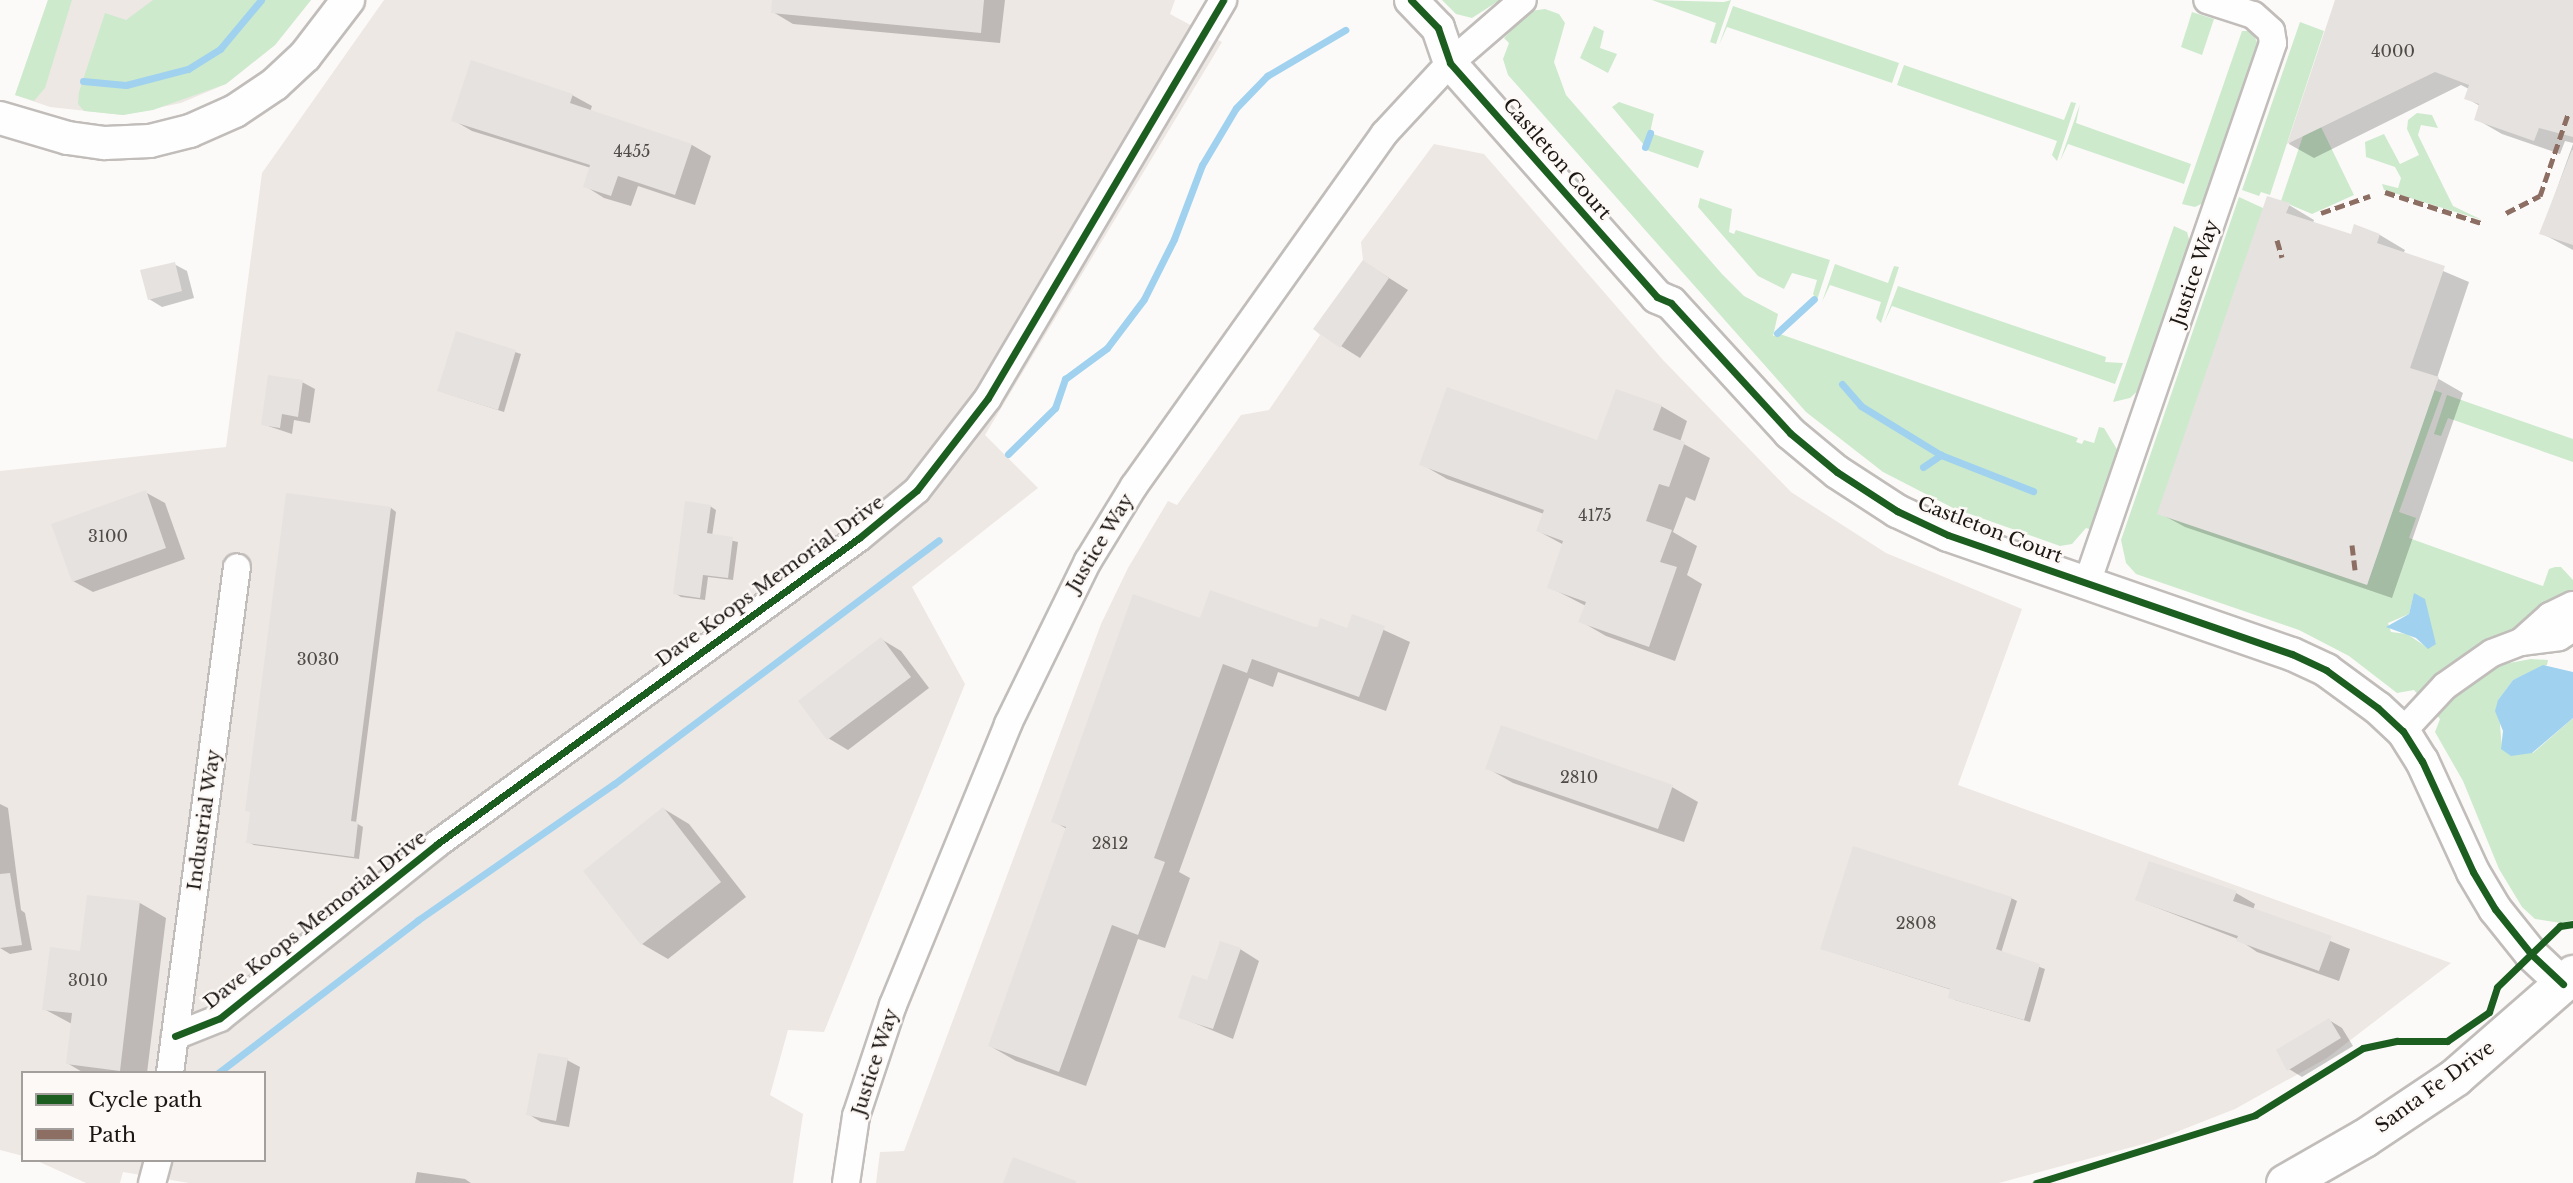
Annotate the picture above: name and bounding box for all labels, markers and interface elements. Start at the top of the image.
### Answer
house number: 4000 [2371,41,2415,61]
street label: Castleton Court [1498,94,1616,224]
house number: 4455 [614,141,650,161]
street label: Justice Way [2166,217,2224,329]
street label: Justice Way [1061,489,1139,597]
street label: Dave Koops Memorial Drive [652,491,888,671]
street label: Castleton Court [1914,492,2066,568]
house number: 4175 [1578,505,1612,525]
house number: 3100 [88,526,128,546]
house number: 3030 [297,649,339,669]
street label: Industrial Way [183,748,225,892]
house number: 2810 [1560,767,1598,787]
street label: Dave Koops Memorial Drive [199,826,431,1014]
house number: 2812 [1092,833,1128,853]
house number: 2808 [1896,913,1936,933]
house number: 3010 [68,970,108,990]
street label: Justice Way [847,1005,903,1119]
street label: Santa Fe Drive [2371,1036,2499,1138]
legend [21,1071,266,1162]
text: Cycle path [88,1087,202,1113]
text: Path [88,1122,136,1148]

